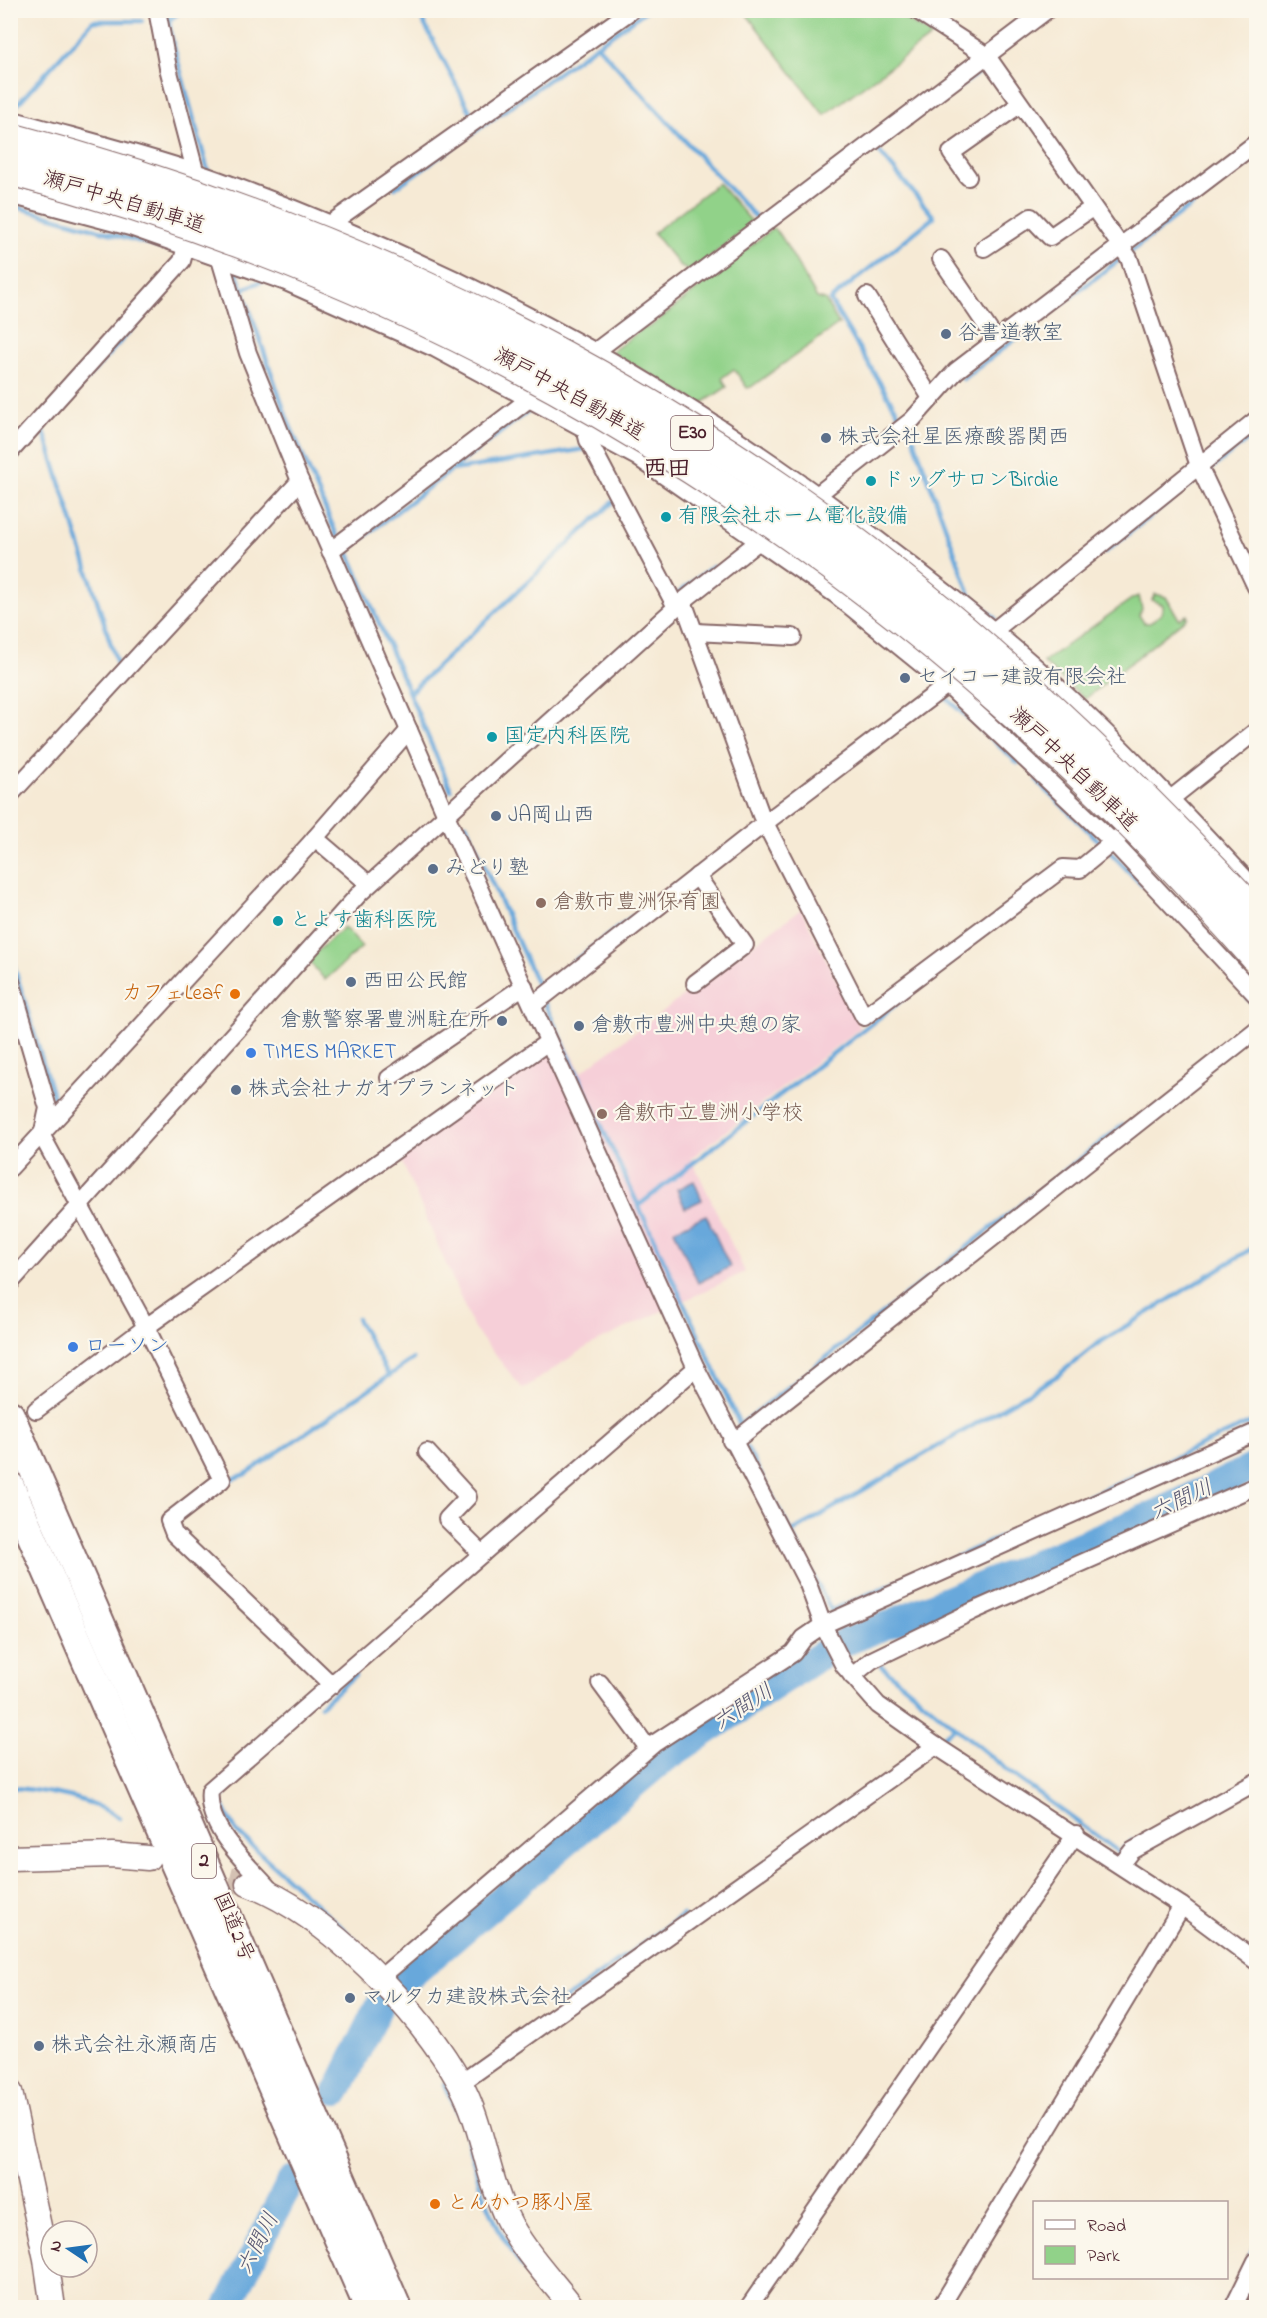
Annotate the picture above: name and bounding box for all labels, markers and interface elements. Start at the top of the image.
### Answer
street label: 瀬戸中央自動車道 [39,164,209,242]
place label: 谷書道教室 [958,319,1063,349]
marker: 谷書道教室 [939,327,953,341]
street label: 瀬戸中央自動車道 [488,341,650,449]
road number: E30 [671,416,713,450]
place label: 株式会社星医療酸器関西 [838,423,1069,453]
marker: 株式会社星医療酸器関西 [819,431,833,445]
district label: 西田 [643,453,691,488]
place label: ドッグサロンBirdie [883,466,1059,496]
marker: ドッグサロンBirdie [864,474,878,488]
place label: 有限会社ホーム電化設備 [678,502,908,532]
marker: 有限会社ホーム電化設備 [659,510,673,524]
place label: セイコー建設有限会社 [917,663,1127,693]
marker: セイコー建設有限会社 [898,671,912,685]
street label: 瀬戸中央自動車道 [1002,701,1144,839]
place label: 国定内科医院 [504,722,630,752]
marker: 国定内科医院 [485,730,499,744]
place label: JA岡山西 [508,801,594,831]
marker: JA岡山西 [489,809,503,823]
place label: みどり塾 [445,854,529,884]
marker: みどり塾 [426,862,440,876]
place label: 倉敷市豊洲保育園 [553,888,721,918]
marker: 倉敷市豊洲保育園 [534,896,548,910]
place label: とよす歯科医院 [290,906,437,936]
marker: とよす歯科医院 [271,914,285,928]
place label: 西田公民館 [363,967,468,997]
marker: 西田公民館 [344,975,358,989]
place label: カフェLeaf [122,979,223,1009]
marker: カフェLeaf [228,987,242,1001]
place label: 倉敷警察署豊洲駐在所 [280,1006,490,1036]
place label: 倉敷市豊洲中央憩の家 [591,1011,801,1041]
marker: 倉敷警察署豊洲駐在所 [495,1014,509,1028]
marker: 倉敷市豊洲中央憩の家 [572,1019,586,1033]
place label: TIMES MARKET [263,1038,396,1068]
marker: TIMES MARKET [244,1046,258,1060]
place label: 株式会社ナガオプランネット [248,1075,519,1105]
marker: 株式会社ナガオプランネット [229,1083,243,1097]
place label: 倉敷市立豊洲小学校 [614,1099,803,1129]
marker: 倉敷市立豊洲小学校 [595,1107,609,1121]
place label: ローソン [85,1332,169,1362]
marker: ローソン [66,1340,80,1354]
water label: 六間川 [1145,1473,1219,1529]
water label: 六間川 [708,1677,780,1739]
road number: 2 [192,1844,216,1878]
street label: 国道2号 [205,1887,261,1967]
place label: マルタカ建設株式会社 [362,1983,572,2013]
marker: マルタカ建設株式会社 [343,1991,357,2005]
place label: 株式会社永瀬商店 [51,2031,219,2061]
marker: 株式会社永瀬商店 [32,2039,46,2053]
place label: とんかつ豚小屋 [447,2189,594,2219]
marker: とんかつ豚小屋 [428,2197,442,2211]
legend [1033,2201,1228,2279]
water label: 六間川 [230,2207,288,2281]
text: Road [1087,2214,1126,2240]
north arrow [39,2219,99,2279]
text: N [43,2238,69,2254]
text: Park [1087,2244,1120,2270]

